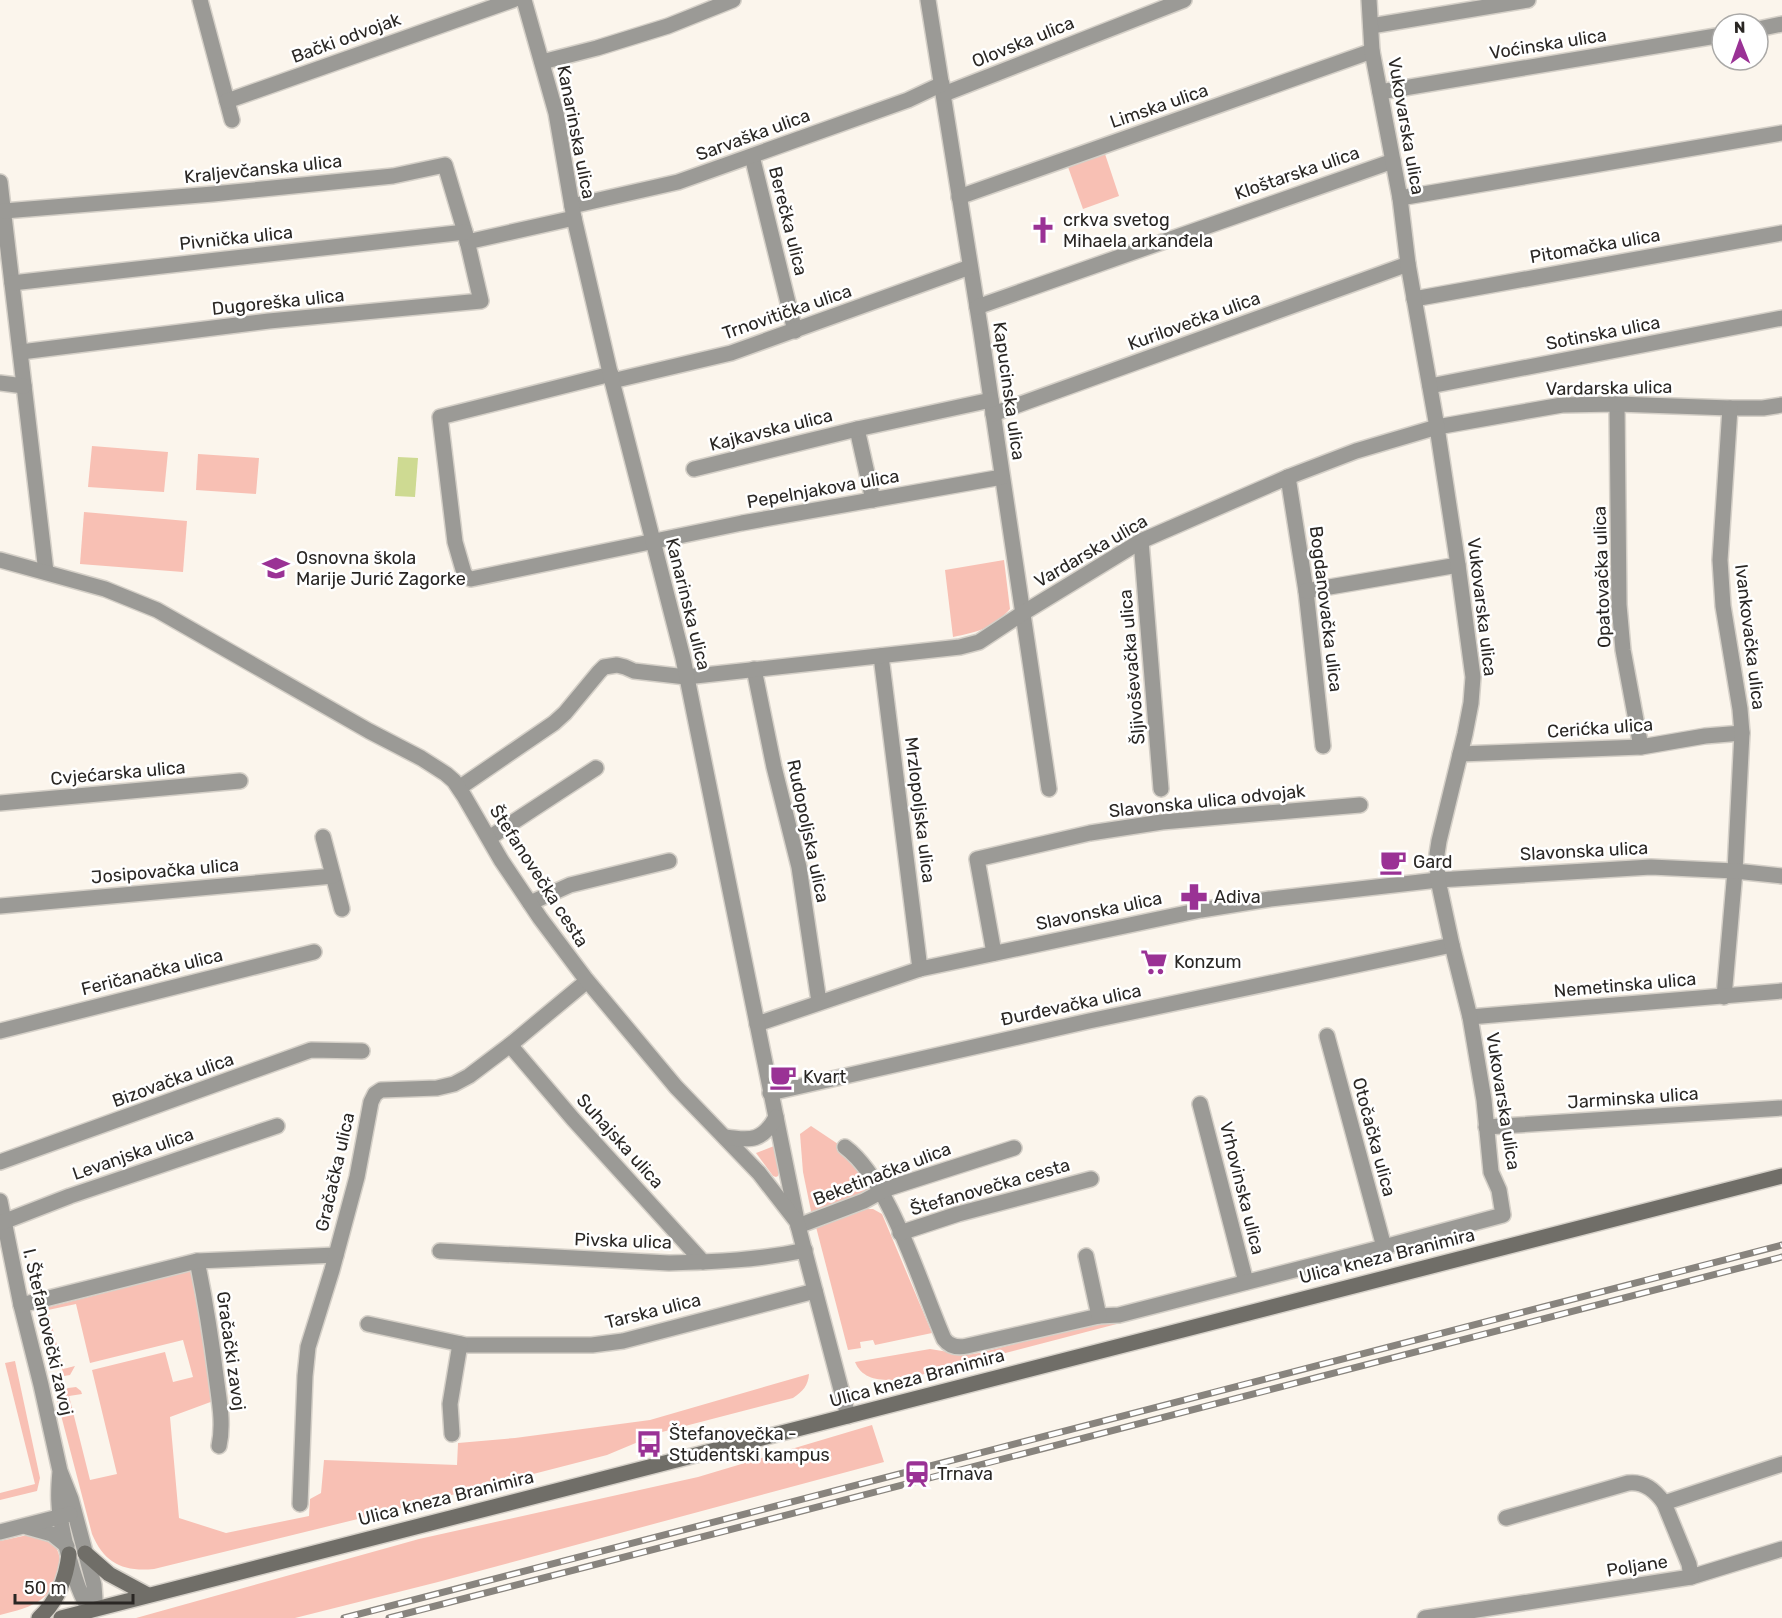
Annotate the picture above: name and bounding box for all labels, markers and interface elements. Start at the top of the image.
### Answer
street label: Bački odvojak [288,8,404,68]
street label: Olovska ulica [969,12,1077,72]
north arrow [1710,12,1770,72]
text: N [1734,18,1746,37]
street label: Voćinska ulica [1488,24,1608,64]
street label: Vukovarska ulica [1383,55,1429,197]
street label: Kanarinska ulica [552,63,600,201]
street label: Limska ulica [1107,79,1211,133]
street label: Sarvaška ulica [693,104,813,166]
street label: Kloštarska ulica [1232,141,1362,205]
street label: Kraljevčanska ulica [183,150,343,188]
street label: Berečka ulica [764,164,812,278]
place label: crkva svetog Mihaela arkanđela [1063,209,1213,252]
church icon: crkva svetog Mihaela arkanđela [1028,215,1058,245]
street label: Pivnička ulica [178,221,294,255]
street label: Pitomačka ulica [1528,224,1662,268]
street label: Trnovitička ulica [719,280,855,344]
street label: Dugoreška ulica [211,284,345,320]
street label: Kurilovečka ulica [1125,287,1263,355]
street label: Sotinska ulica [1544,311,1662,355]
street label: Kapucinska ulica [988,320,1030,462]
street label: Vardarska ulica [1545,376,1673,400]
street label: Kajkavska ulica [707,404,835,456]
street label: Pepelnjakova ulica [745,465,901,513]
street label: Opatovačka ulica [1589,506,1615,648]
street label: Vardarska ulica [1031,510,1151,592]
street label: Bogdanovačka ulica [1305,525,1347,693]
street label: Kanarinska ulica [661,536,715,672]
street label: Vukovarska ulica [1463,537,1501,677]
place label: Osnovna škola Marije Jurić Zagorke [296,547,466,590]
school or university icon: Osnovna škola Marije Jurić Zagorke [261,553,291,583]
street label: Ivankovačka ulica [1730,563,1770,711]
street label: Šljivoševačka ulica [1114,588,1150,746]
street label: Cerićka ulica [1546,713,1654,743]
street label: Mrzlopoljska ulica [900,736,940,884]
street label: Cvjećarska ulica [50,756,186,790]
street label: Rudopoljska ulica [782,757,834,905]
street label: Slavonska ulica odvojak [1108,780,1307,822]
street label: Štefanovečka cesta [485,801,593,951]
street label: Slavonska ulica [1519,837,1649,865]
cafe icon: Gard [1378,847,1408,877]
place label: Gard [1413,851,1453,873]
street label: Josipovačka ulica [90,854,240,888]
pharmacy icon: Adiva [1179,882,1209,912]
place label: Adiva [1214,886,1261,908]
street label: Slavonska ulica [1034,887,1164,935]
street label: Feričanačka ulica [79,944,225,1000]
supermarket icon: Konzum [1139,947,1169,977]
place label: Konzum [1174,951,1242,973]
street label: Nemetinska ulica [1553,968,1697,1002]
street label: Đurđevačka ulica [999,979,1143,1031]
street label: Vukovarska ulica [1481,1030,1525,1172]
street label: Bizovačka ulica [109,1048,237,1112]
cafe icon: Kvart [768,1062,798,1092]
place label: Kvart [803,1066,846,1088]
street label: Otočačka ulica [1348,1075,1400,1199]
street label: Jarminska ulica [1567,1082,1699,1114]
street label: Suhajska ulica [572,1089,668,1193]
street label: Gračačka ulica [311,1110,359,1234]
street label: Vrhovinska ulica [1215,1119,1269,1257]
street label: Levanjska ulica [69,1123,197,1185]
street label: Beketinačka ulica [810,1138,954,1210]
street label: Štefanovečka cesta [908,1154,1072,1220]
street label: Ulica kneza Branimira [1297,1224,1477,1288]
street label: Pivska ulica [574,1228,672,1254]
street label: I. Štefanovečki zavoj [18,1246,78,1418]
street label: Tarska ulica [603,1289,703,1333]
street label: Gračački zavoj [212,1290,250,1412]
street label: Ulica kneza Branimira [827,1344,1007,1412]
place label: Štefanovečka - Studentski kampus [669,1423,830,1466]
bus stop icon: Štefanovečka - Studentski kampus [634,1429,664,1459]
station icon: Trnava [902,1459,932,1489]
place label: Trnava [937,1463,993,1485]
street label: Ulica kneza Branimira [356,1466,536,1530]
street label: Poljane [1605,1550,1669,1582]
scale bar [15,1567,134,1605]
text: 50 m [24,1577,67,1599]

